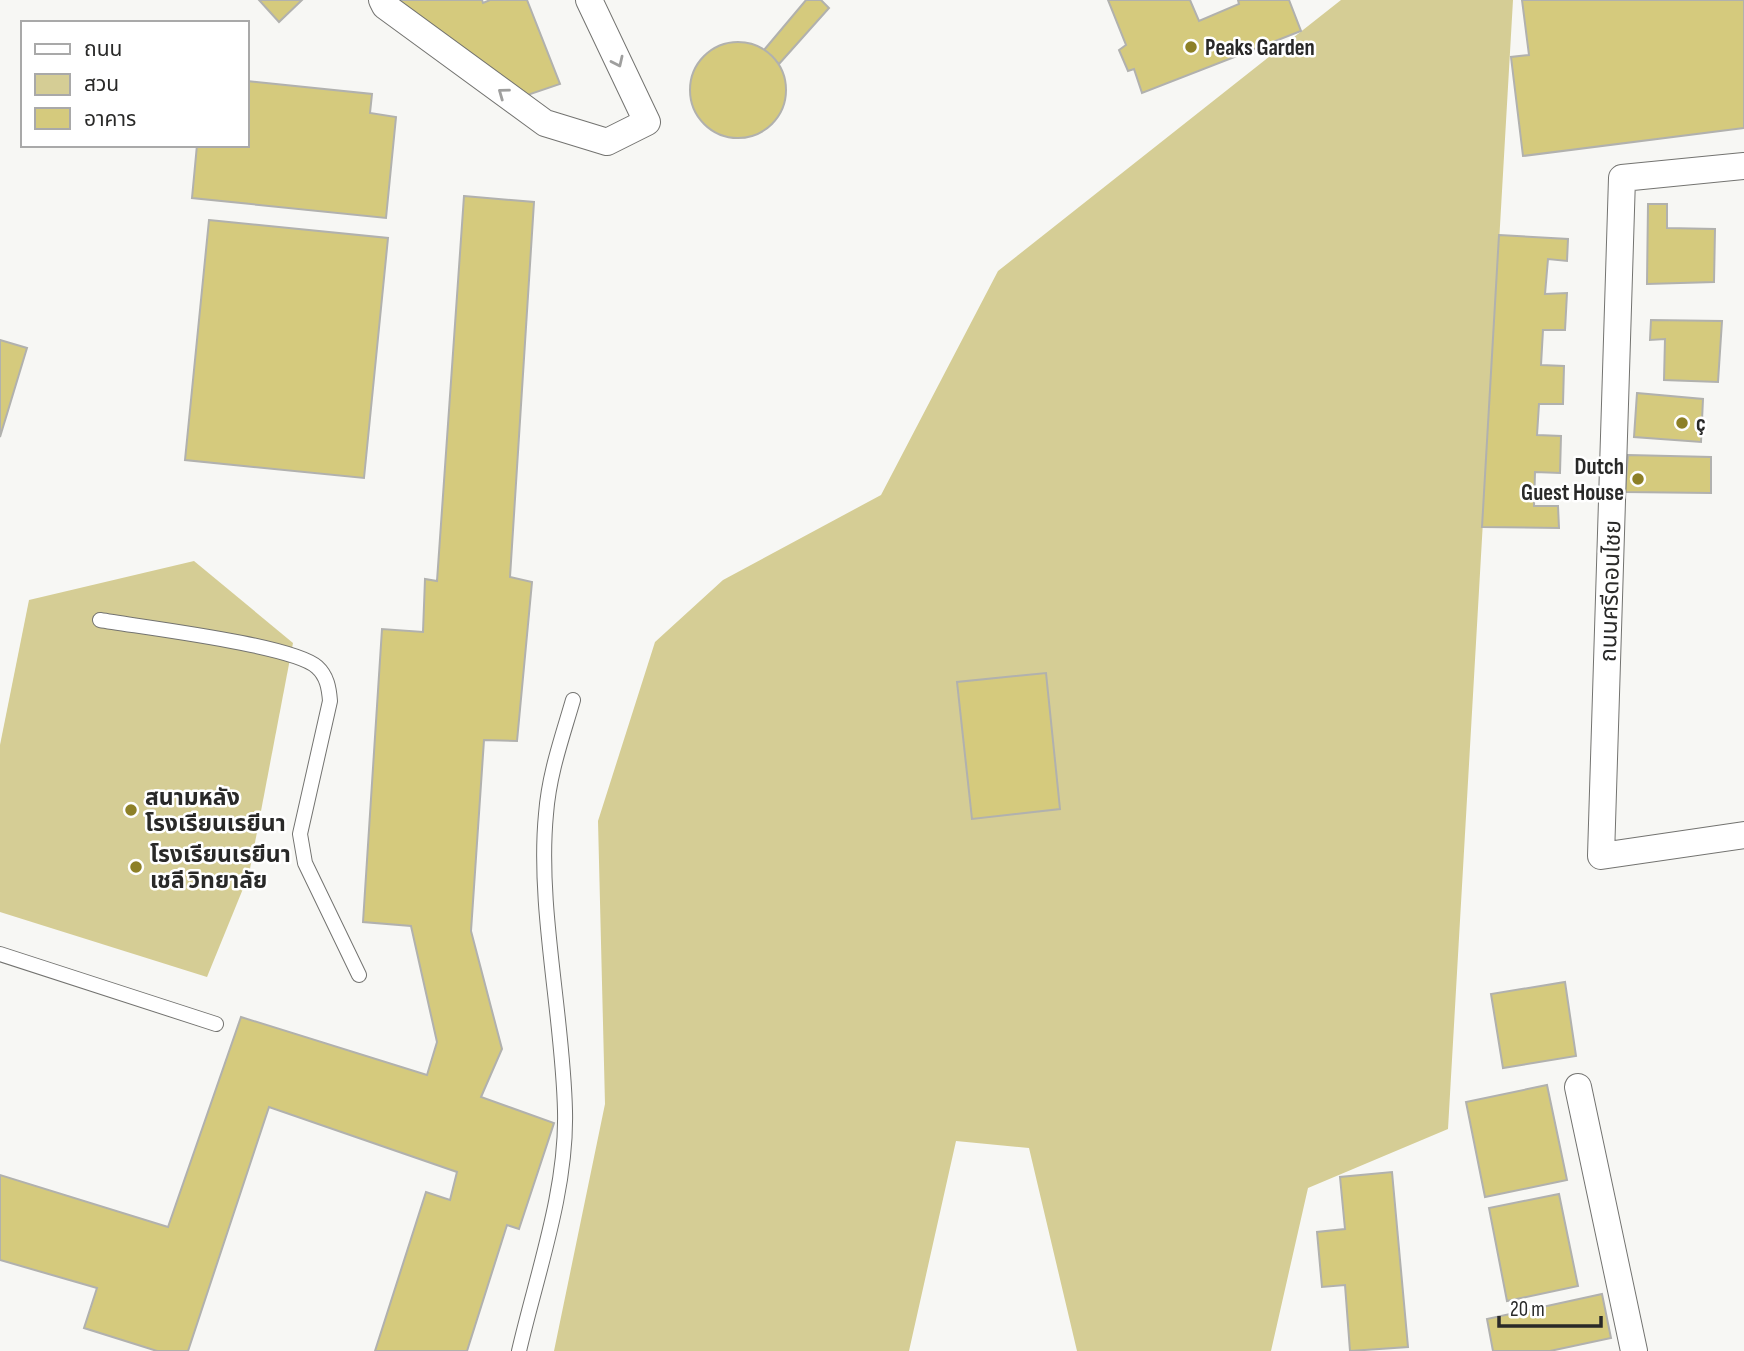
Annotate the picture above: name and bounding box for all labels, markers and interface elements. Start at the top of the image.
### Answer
legend [21,21,248,147]
place label: Peaks Garden [1205,34,1315,62]
text: ถนน [84,37,122,62]
marker: Peaks Garden [1183,39,1199,55]
one-way arrow [610,55,624,67]
text: สวน [84,72,119,97]
one-way arrow [498,88,511,101]
text: อาคาร [84,107,136,132]
place label: ç [1696,410,1706,438]
marker: ç [1674,415,1690,431]
place label: Dutch Guest House [1521,453,1624,507]
marker: Dutch Guest House [1630,471,1646,487]
street label: ถนนศรีดอนไชย [1595,519,1627,663]
place label: สนามหลัง โรงเรียนเรยีนา [145,784,286,838]
marker: สนามหลัง โรงเรียนเรยีนา [123,802,139,818]
place label: โรงเรียนเรยีนา เชลี วิทยาลัย [150,841,291,895]
marker: โรงเรียนเรยีนา เชลี วิทยาลัย [128,859,144,875]
scale bar [1499,1284,1600,1328]
text: 20 m [1510,1297,1545,1322]

